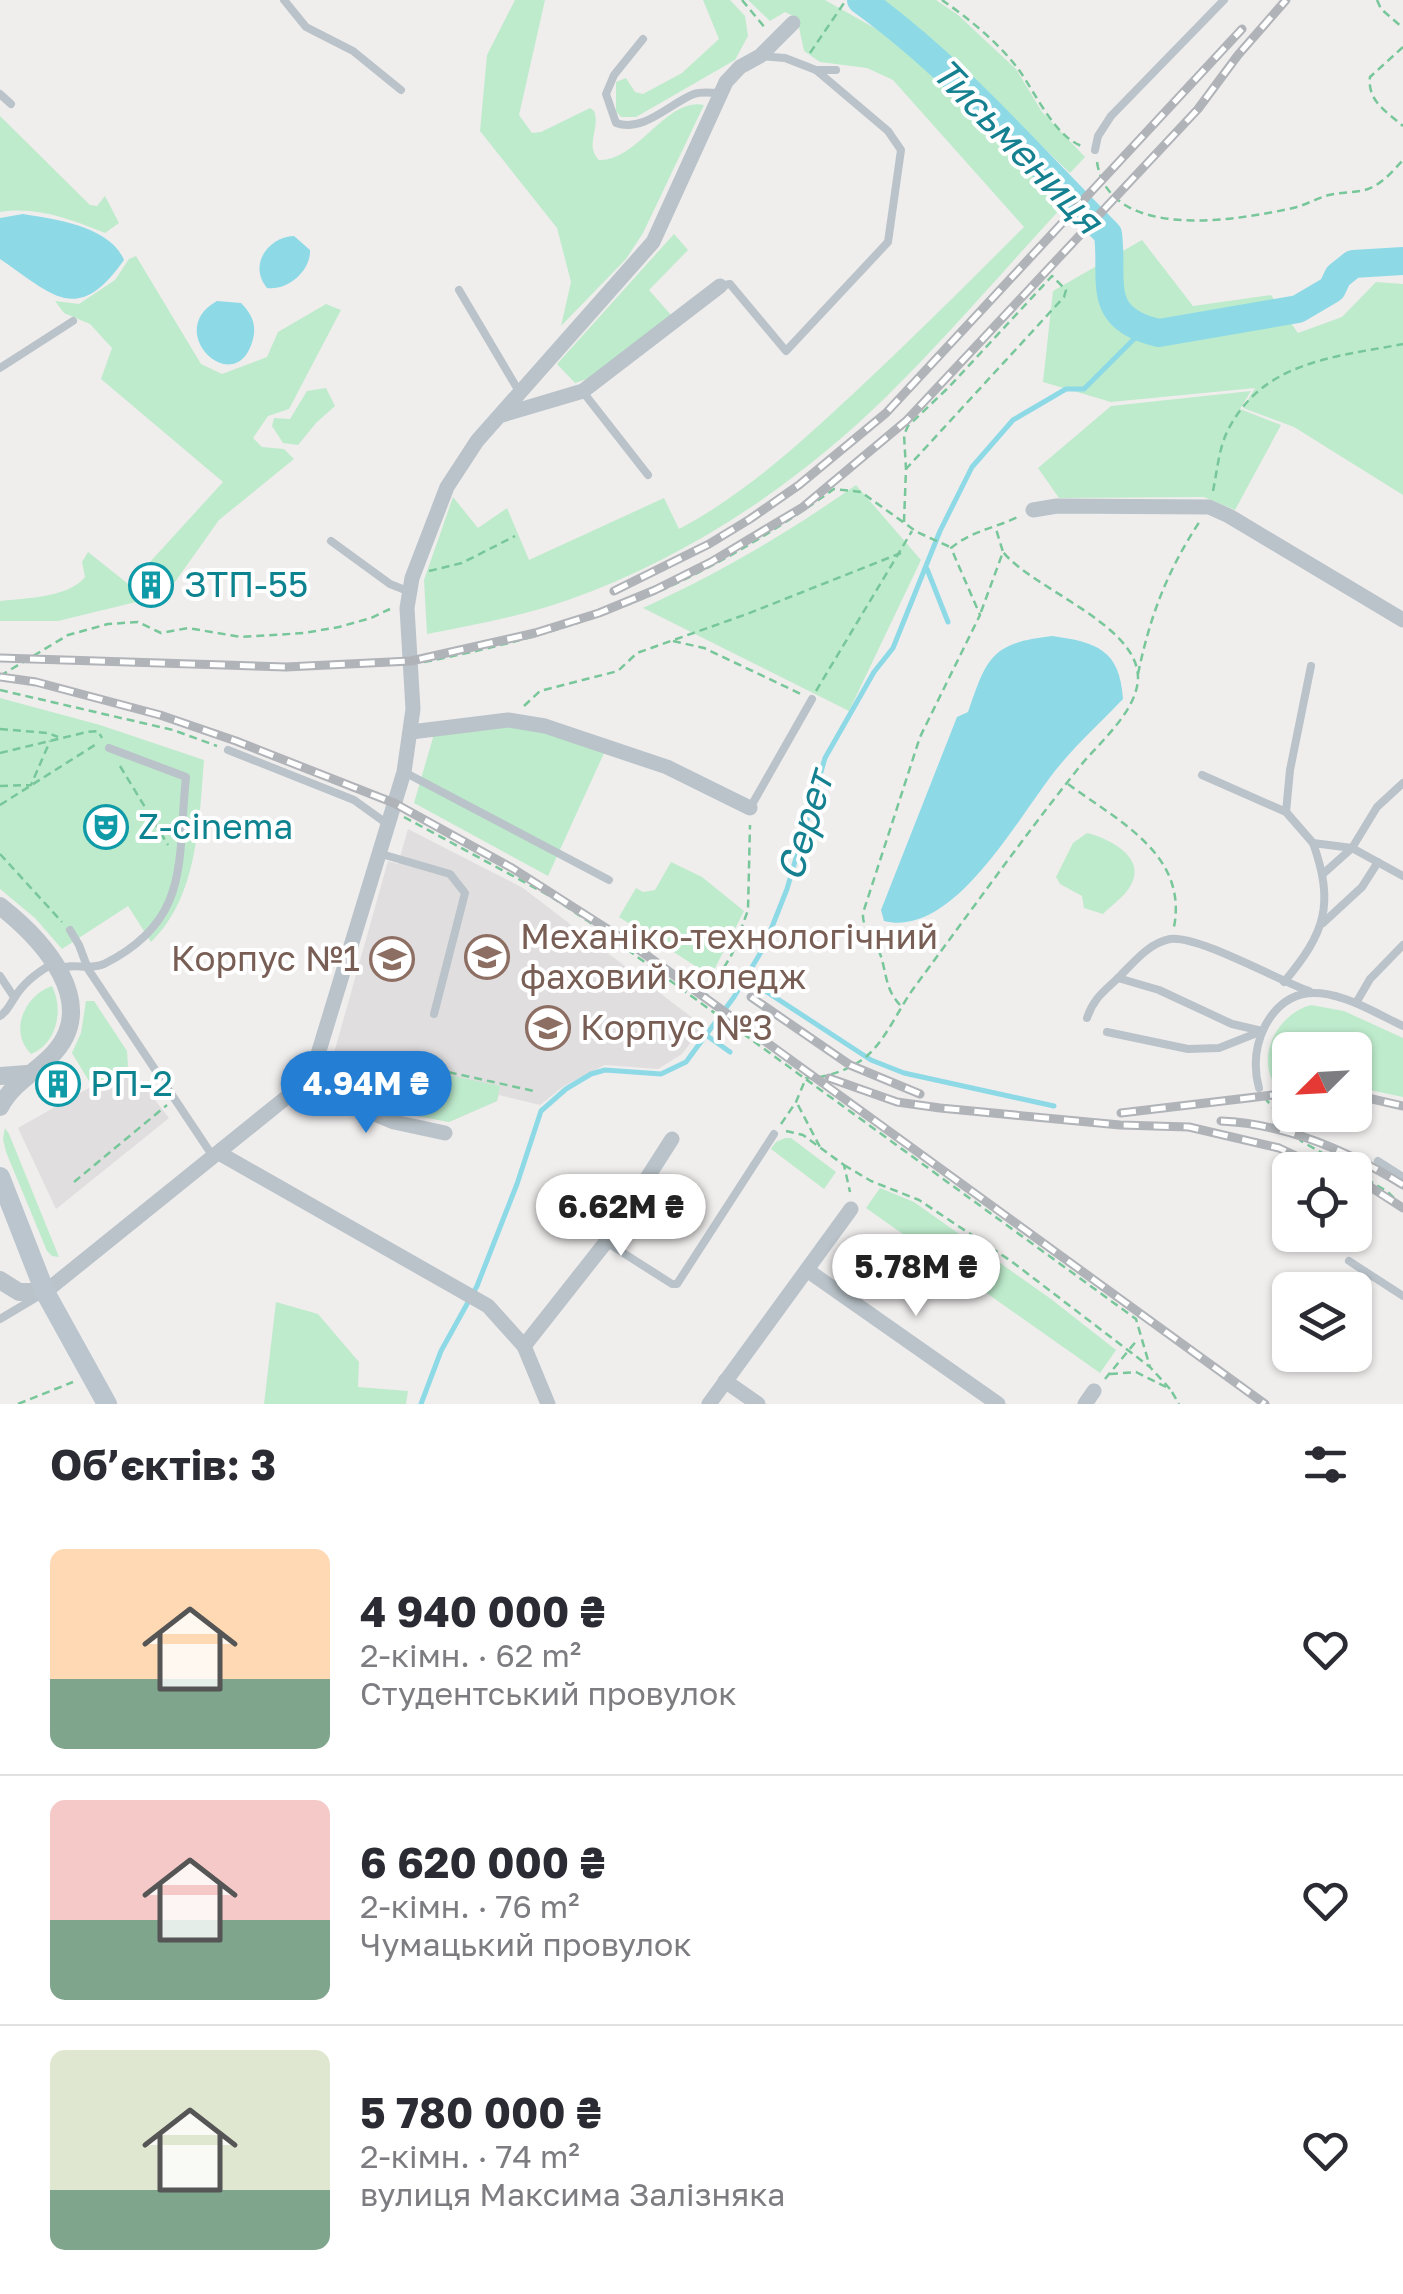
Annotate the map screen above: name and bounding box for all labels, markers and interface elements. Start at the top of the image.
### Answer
water label: Тисьмениця [924,48,1114,243]
building icon: ЗТП-55 [128,562,174,608]
place label: ЗТП-55 [184,563,308,605]
water label: Серет [766,761,843,885]
theatre icon: Z-cinema [83,804,129,850]
place label: Z-cinema [138,805,293,847]
place label: Механіко-технологічний фаховий коледж [520,915,938,997]
school or university icon: Механіко-технологічний фаховий коледж [464,934,510,980]
school or university icon: Корпус №1 [369,936,415,982]
place label: Корпус №1 [171,937,360,979]
school or university icon: Корпус №3 [525,1005,571,1051]
place label: Корпус №3 [580,1006,773,1048]
north arrow [1272,1032,1372,1132]
map controls [1272,1032,1372,1372]
pin: 4.94M ₴ [274,1051,458,1136]
building icon: РП-2 [35,1061,81,1107]
place label: РП-2 [90,1062,173,1104]
text: 4.94M ₴ [303,1064,429,1102]
button: locate [1272,1152,1372,1252]
pin: 6.62M ₴ [529,1174,713,1259]
text: 6.62M ₴ [558,1187,684,1225]
pin: 5.78M ₴ [824,1234,1008,1319]
text: 5.78M ₴ [854,1247,978,1285]
button: layers [1272,1272,1372,1372]
icon: filters [1298,1437,1353,1492]
text: Об’єктів: 3 [50,1439,276,1489]
text: 4 940 000 ₴ [360,1586,606,1636]
icon: home [130,1589,250,1709]
icon: heart [1298,1622,1353,1677]
text: 2-кімн. · 62 m² [360,1636,581,1674]
text: Студентський провулок [360,1674,737,1712]
text: 6 620 000 ₴ [360,1837,605,1887]
icon: home [130,1840,250,1960]
icon: heart [1298,1873,1353,1928]
text: 2-кімн. · 76 m² [360,1887,580,1925]
text: Чумацький провулок [360,1925,692,1963]
text: 5 780 000 ₴ [360,2087,602,2137]
icon: home [130,2090,250,2210]
icon: heart [1298,2123,1353,2178]
text: 2-кімн. · 74 m² [360,2137,580,2175]
text: вулиця Максима Залізняка [360,2175,785,2213]

